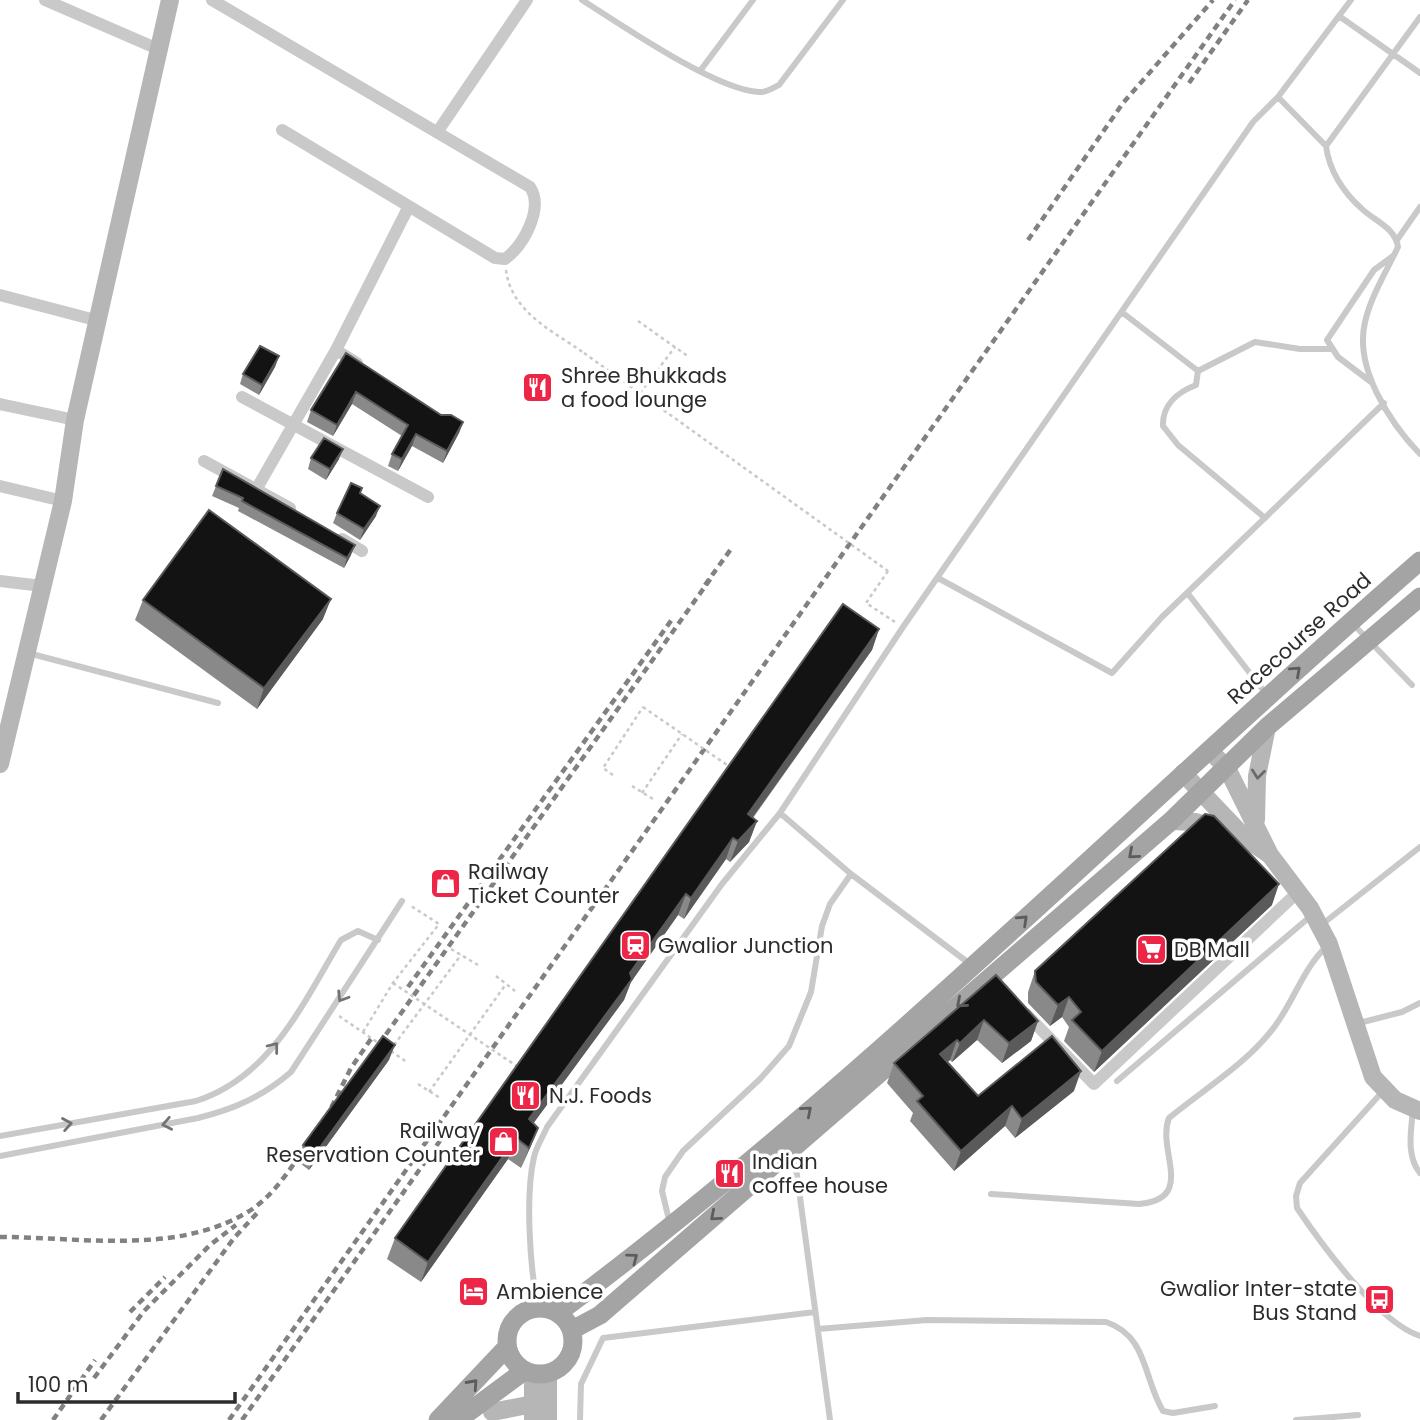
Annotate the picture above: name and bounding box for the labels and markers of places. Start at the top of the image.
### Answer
place label: Shree Bhukkads a food lounge [561,361,727,414]
restaurant icon: Shree Bhukkads a food lounge [521,370,555,404]
place label: Railway Ticket Counter [468,857,620,910]
shop icon: Railway Ticket Counter [428,866,462,900]
station icon: Gwalior Junction [618,928,652,962]
place label: Gwalior Junction [658,931,833,960]
supermarket icon: DB Mall [1134,932,1168,966]
place label: DB Mall [1174,935,1250,964]
restaurant icon: N.J. Foods [509,1078,543,1112]
place label: N.J. Foods [549,1081,652,1110]
place label: Railway Reservation Counter [266,1116,480,1169]
shop icon: Railway Reservation Counter [486,1125,520,1159]
place label: Indian coffee house [752,1147,888,1200]
restaurant icon: Indian coffee house [712,1156,746,1190]
hotel icon: Ambience [456,1274,490,1308]
place label: Gwalior Inter-state Bus Stand [1160,1274,1357,1327]
place label: Ambience [496,1277,603,1306]
bus stop icon: Gwalior Inter-state Bus Stand [1363,1283,1397,1317]

